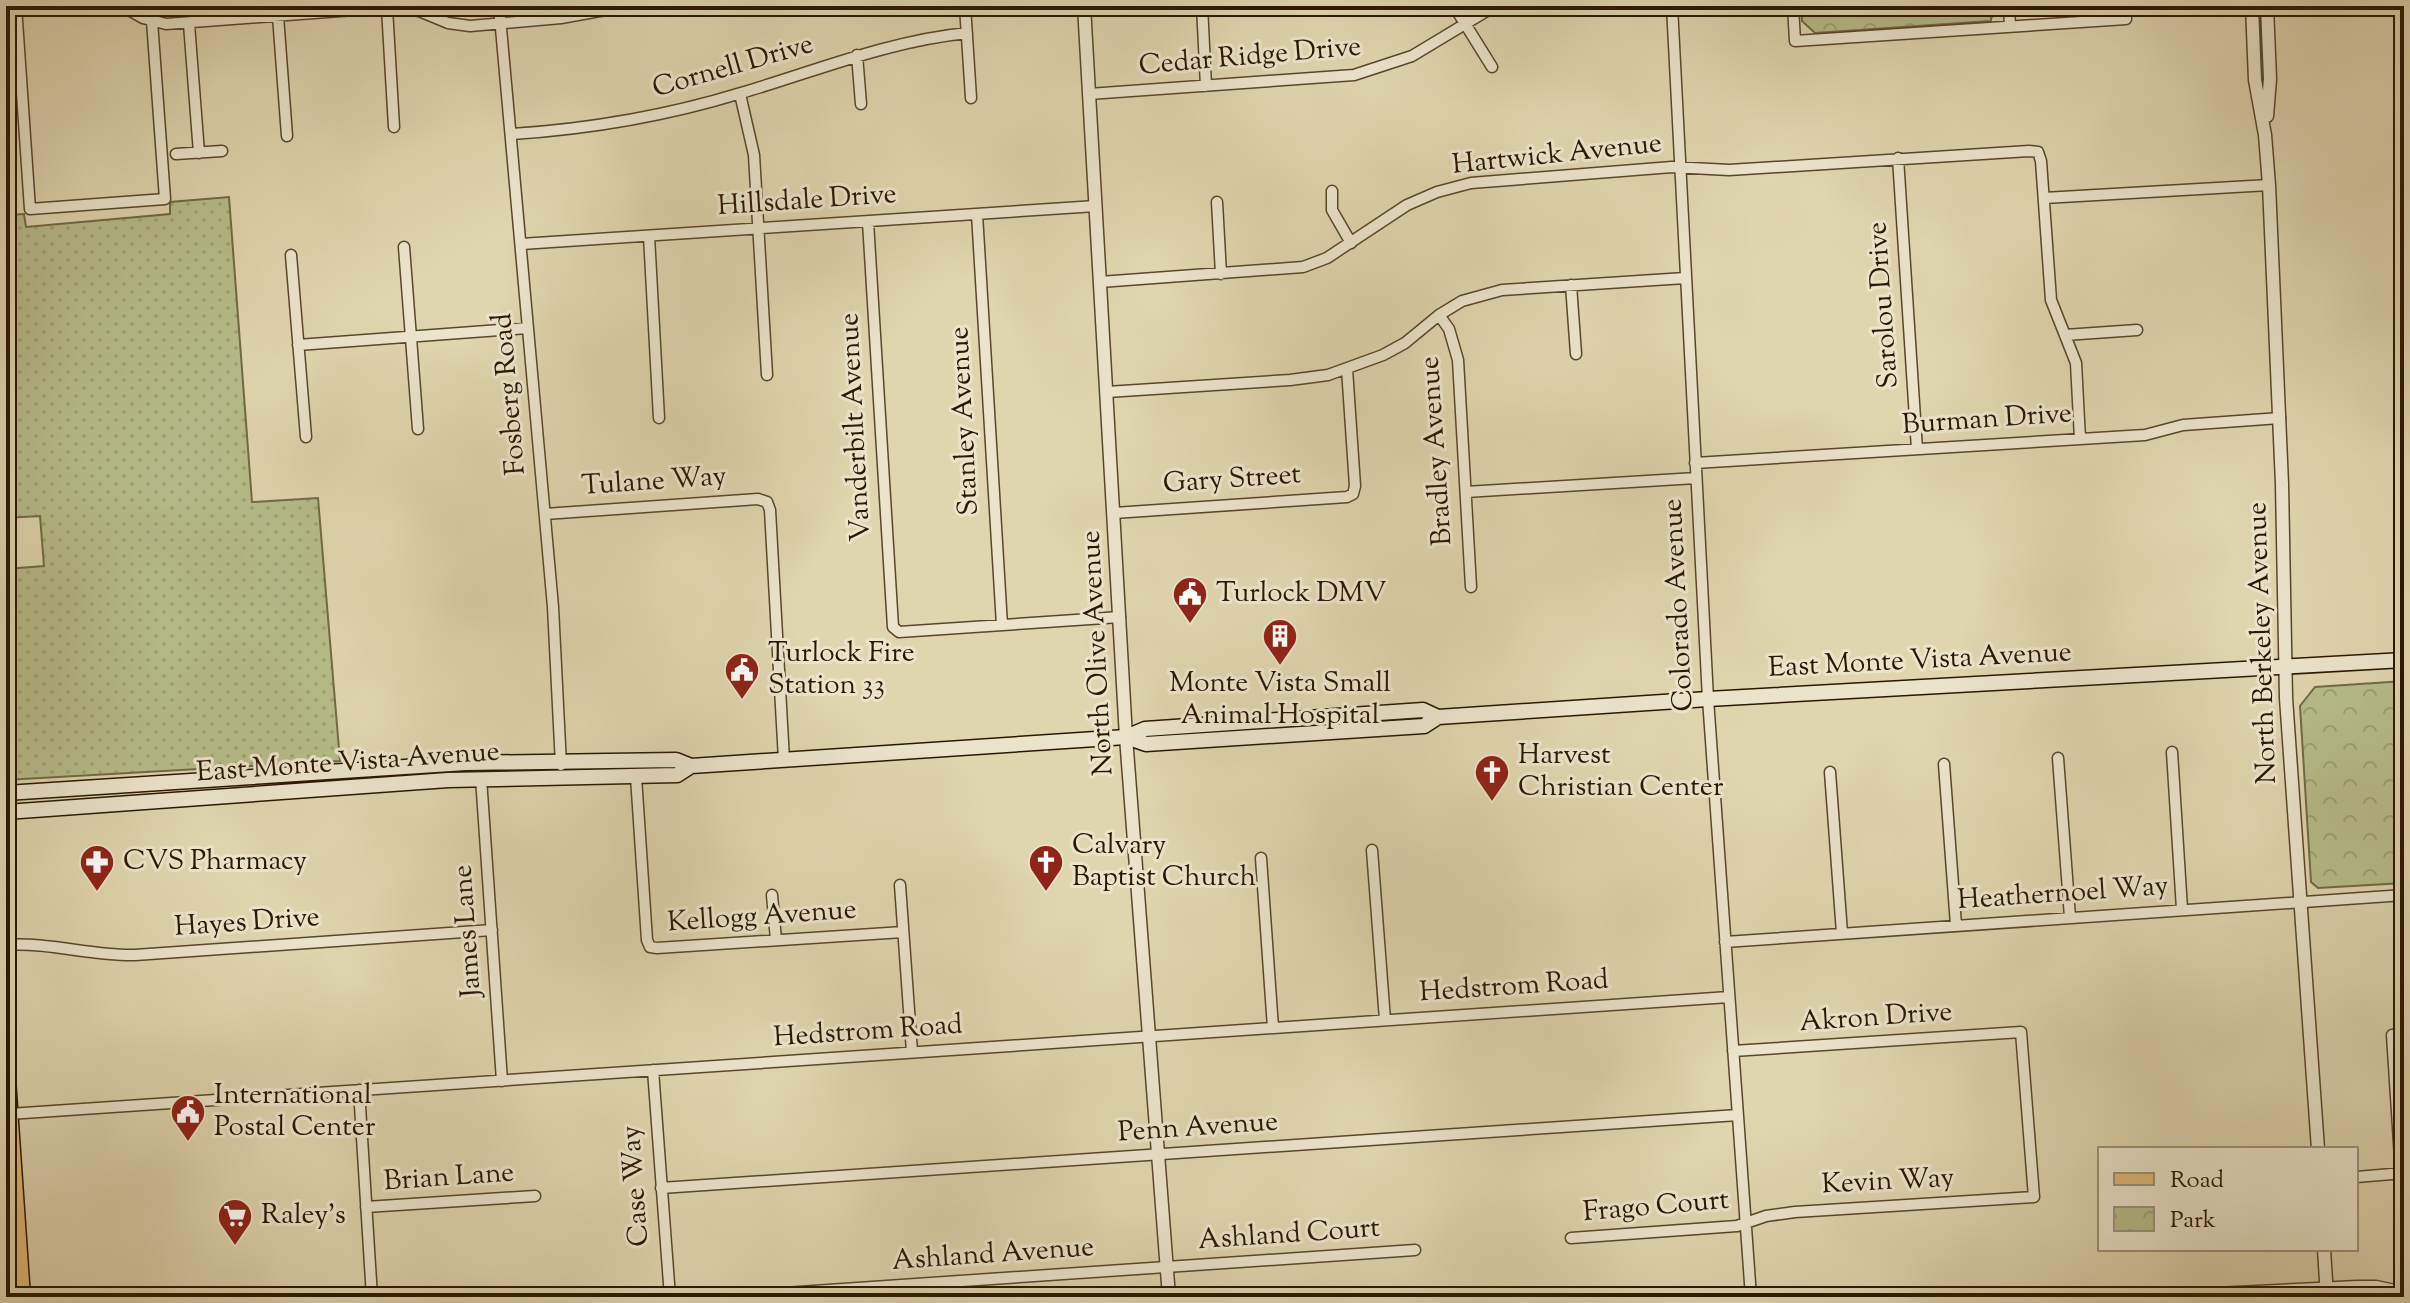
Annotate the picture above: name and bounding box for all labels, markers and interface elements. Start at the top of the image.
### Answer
street label: Cornell Drive [648,25,818,109]
street label: Cedar Ridge Drive [1137,27,1363,87]
street label: Hartwick Avenue [1450,124,1664,186]
street label: Hillsdale Drive [716,175,898,227]
street label: Sarolou Drive [1858,220,1910,390]
street label: Fosberg Road [483,311,537,477]
street label: Vanderbilt Avenue [830,312,882,542]
street label: Stanley Avenue [940,325,990,517]
street label: Bradley Avenue [1410,355,1464,547]
street label: Burman Drive [1901,394,2073,446]
street label: Gary Street [1162,455,1303,505]
street label: Tulane Way [580,457,728,507]
street label: Colorado Avenue [1653,497,1705,713]
street label: North Berkeley Avenue [2238,501,2288,785]
street label: North Olive Avenue [1072,529,1124,777]
place label: Turlock DMV [1216,574,1387,614]
public building icon: Turlock DMV [1171,575,1209,625]
building icon: Monte Vista Small Animal Hospital [1261,617,1299,667]
street label: East Monte Vista Avenue [1767,633,2073,689]
place label: Turlock Fire Station 33 [768,634,915,706]
public building icon: Turlock Fire Station 33 [723,651,761,701]
place label: Monte Vista Small Animal Hospital [1169,664,1391,736]
street label: East Monte Vista Avenue [195,732,501,794]
place label: Harvest Christian Center [1518,736,1724,808]
church icon: Harvest Christian Center [1473,753,1511,803]
place label: Calvary Baptist Church [1072,826,1256,898]
place label: CVS Pharmacy [123,842,307,882]
pharmacy icon: CVS Pharmacy [78,843,116,893]
church icon: Calvary Baptist Church [1027,843,1065,893]
street label: James Lane [443,863,493,1001]
street label: Heathernoel Way [1956,867,2170,921]
street label: Kellogg Avenue [666,890,858,944]
street label: Hayes Drive [173,898,321,948]
street label: Hedstrom Road [1418,960,1610,1014]
street label: Akron Drive [1798,993,1954,1043]
street label: Hedstrom Road [772,1005,964,1059]
place label: International Postal Center [214,1076,376,1148]
public building icon: International Postal Center [169,1093,207,1143]
street label: Penn Avenue [1117,1102,1279,1154]
street label: Case Way [612,1124,660,1248]
legend [2098,1147,2358,1251]
street label: Brian Lane [382,1153,516,1203]
street label: Kevin Way [1821,1159,1955,1205]
text: Road [2170,1164,2224,1198]
street label: Frago Court [1581,1181,1731,1233]
place label: Raley's [261,1196,346,1236]
supermarket icon: Raley's [216,1197,254,1247]
text: Park [2170,1204,2216,1238]
street label: Ashland Court [1197,1209,1382,1261]
street label: Ashland Avenue [891,1228,1095,1282]

